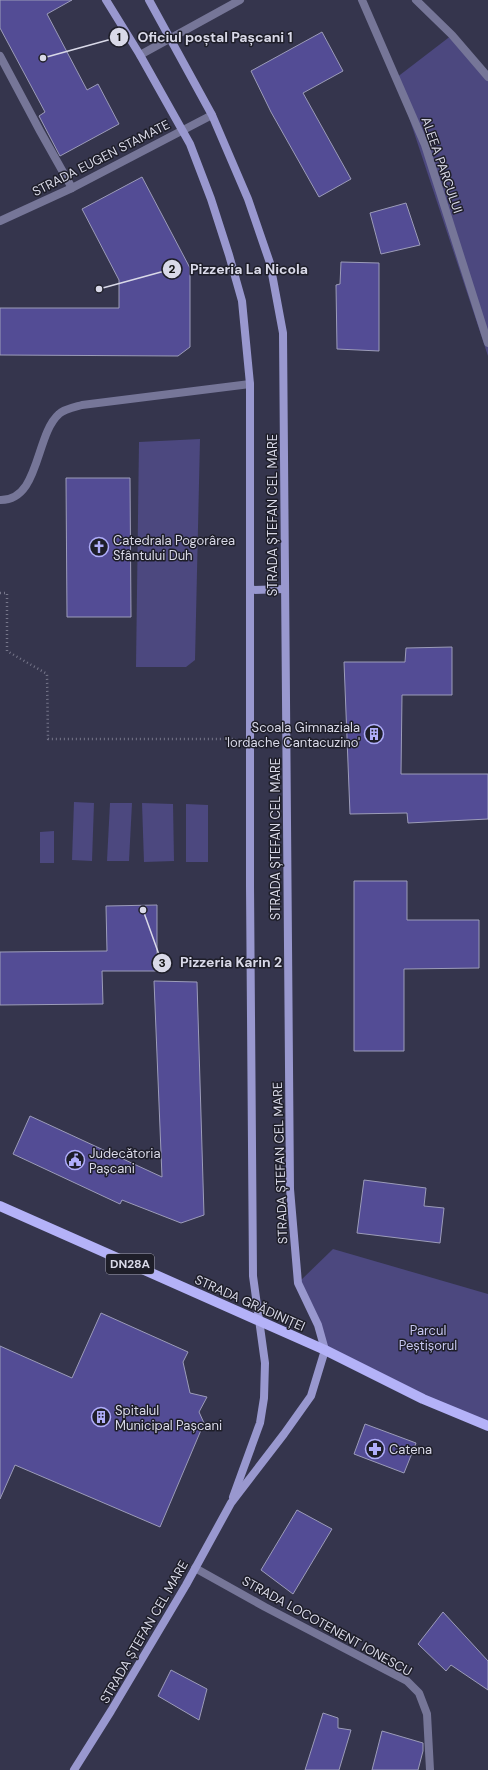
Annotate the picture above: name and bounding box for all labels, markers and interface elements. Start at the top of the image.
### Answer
callout: Oficiul poștal Pașcani 1 [109,24,300,50]
text: Oficiul poștal Pașcani 1 [137,28,293,46]
text: 1 [117,29,121,45]
street label: ALEEA PARCULUI [418,115,466,215]
street label: STRADA EUGEN STAMATE [29,116,173,200]
callout: Pizzeria La Nicola [162,256,316,282]
text: Pizzeria La Nicola [190,260,308,278]
text: 2 [169,261,176,277]
street label: STRADA ȘTEFAN CEL MARE [264,434,281,596]
place label: Catedrala Pogorârea Sfântului Duh [113,532,235,564]
church icon: Catedrala Pogorârea Sfântului Duh [88,536,110,558]
place label: Scoala Gimnaziala 'Iordache Cantacuzino' [225,719,360,751]
building icon: Scoala Gimnaziala 'Iordache Cantacuzino' [363,723,385,745]
street label: STRADA ȘTEFAN CEL MARE [267,758,284,920]
callout: Pizzeria Karin 2 [152,950,290,976]
text: Pizzeria Karin 2 [180,953,282,971]
text: 3 [158,955,166,971]
street label: STRADA ȘTEFAN CEL MARE [269,1082,291,1244]
place label: Judecătoria Pașcani [89,1145,160,1177]
public building icon: Judecătoria Pașcani [64,1149,86,1171]
road number: DN28A [106,1254,154,1274]
street label: STRADA GRĂDINIȚEI [192,1271,308,1335]
park label: Parcul Peștișorul [399,1322,457,1354]
place label: Spitalul Municipal Pașcani [115,1402,222,1434]
building icon: Spitalul Municipal Pașcani [90,1406,112,1428]
pharmacy icon: Catena [364,1438,386,1460]
place label: Catena [389,1441,432,1458]
street label: STRADA ȘTEFAN CEL MARE [96,1557,192,1707]
street label: STRADA LOCOTENENT IONESCU [239,1572,415,1680]

